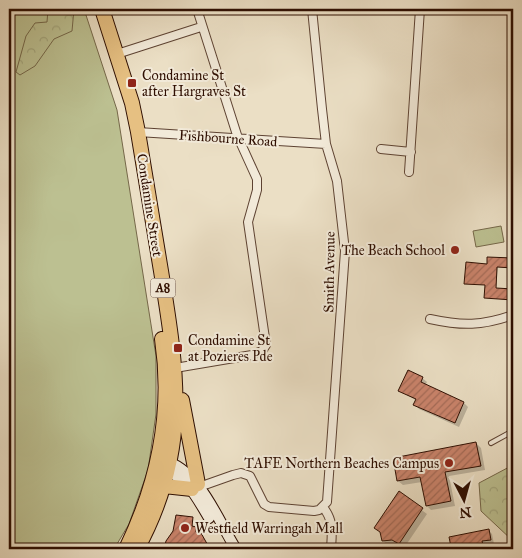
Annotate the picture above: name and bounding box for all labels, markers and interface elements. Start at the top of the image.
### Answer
place label: Condamine St after Hargraves St [142,67,246,100]
marker: Condamine St after Hargraves St [126,77,138,89]
street label: Fishbourne Road [178,127,278,150]
street label: Condamine Street [133,152,166,258]
street label: Smith Avenue [320,231,339,313]
place label: The Beach School [341,242,445,259]
marker: The Beach School [449,244,461,256]
road number: A8 [150,278,176,298]
place label: Condamine St at Pozieres Pde [188,332,273,365]
marker: Condamine St at Pozieres Pde [172,342,184,354]
place label: TAFE Northern Beaches Campus [244,455,439,472]
marker: TAFE Northern Beaches Campus [443,457,455,469]
north arrow [440,476,490,526]
text: N [458,503,472,522]
place label: Westfield Warringah Mall [195,520,343,537]
marker: Westfield Warringah Mall [179,522,191,534]

